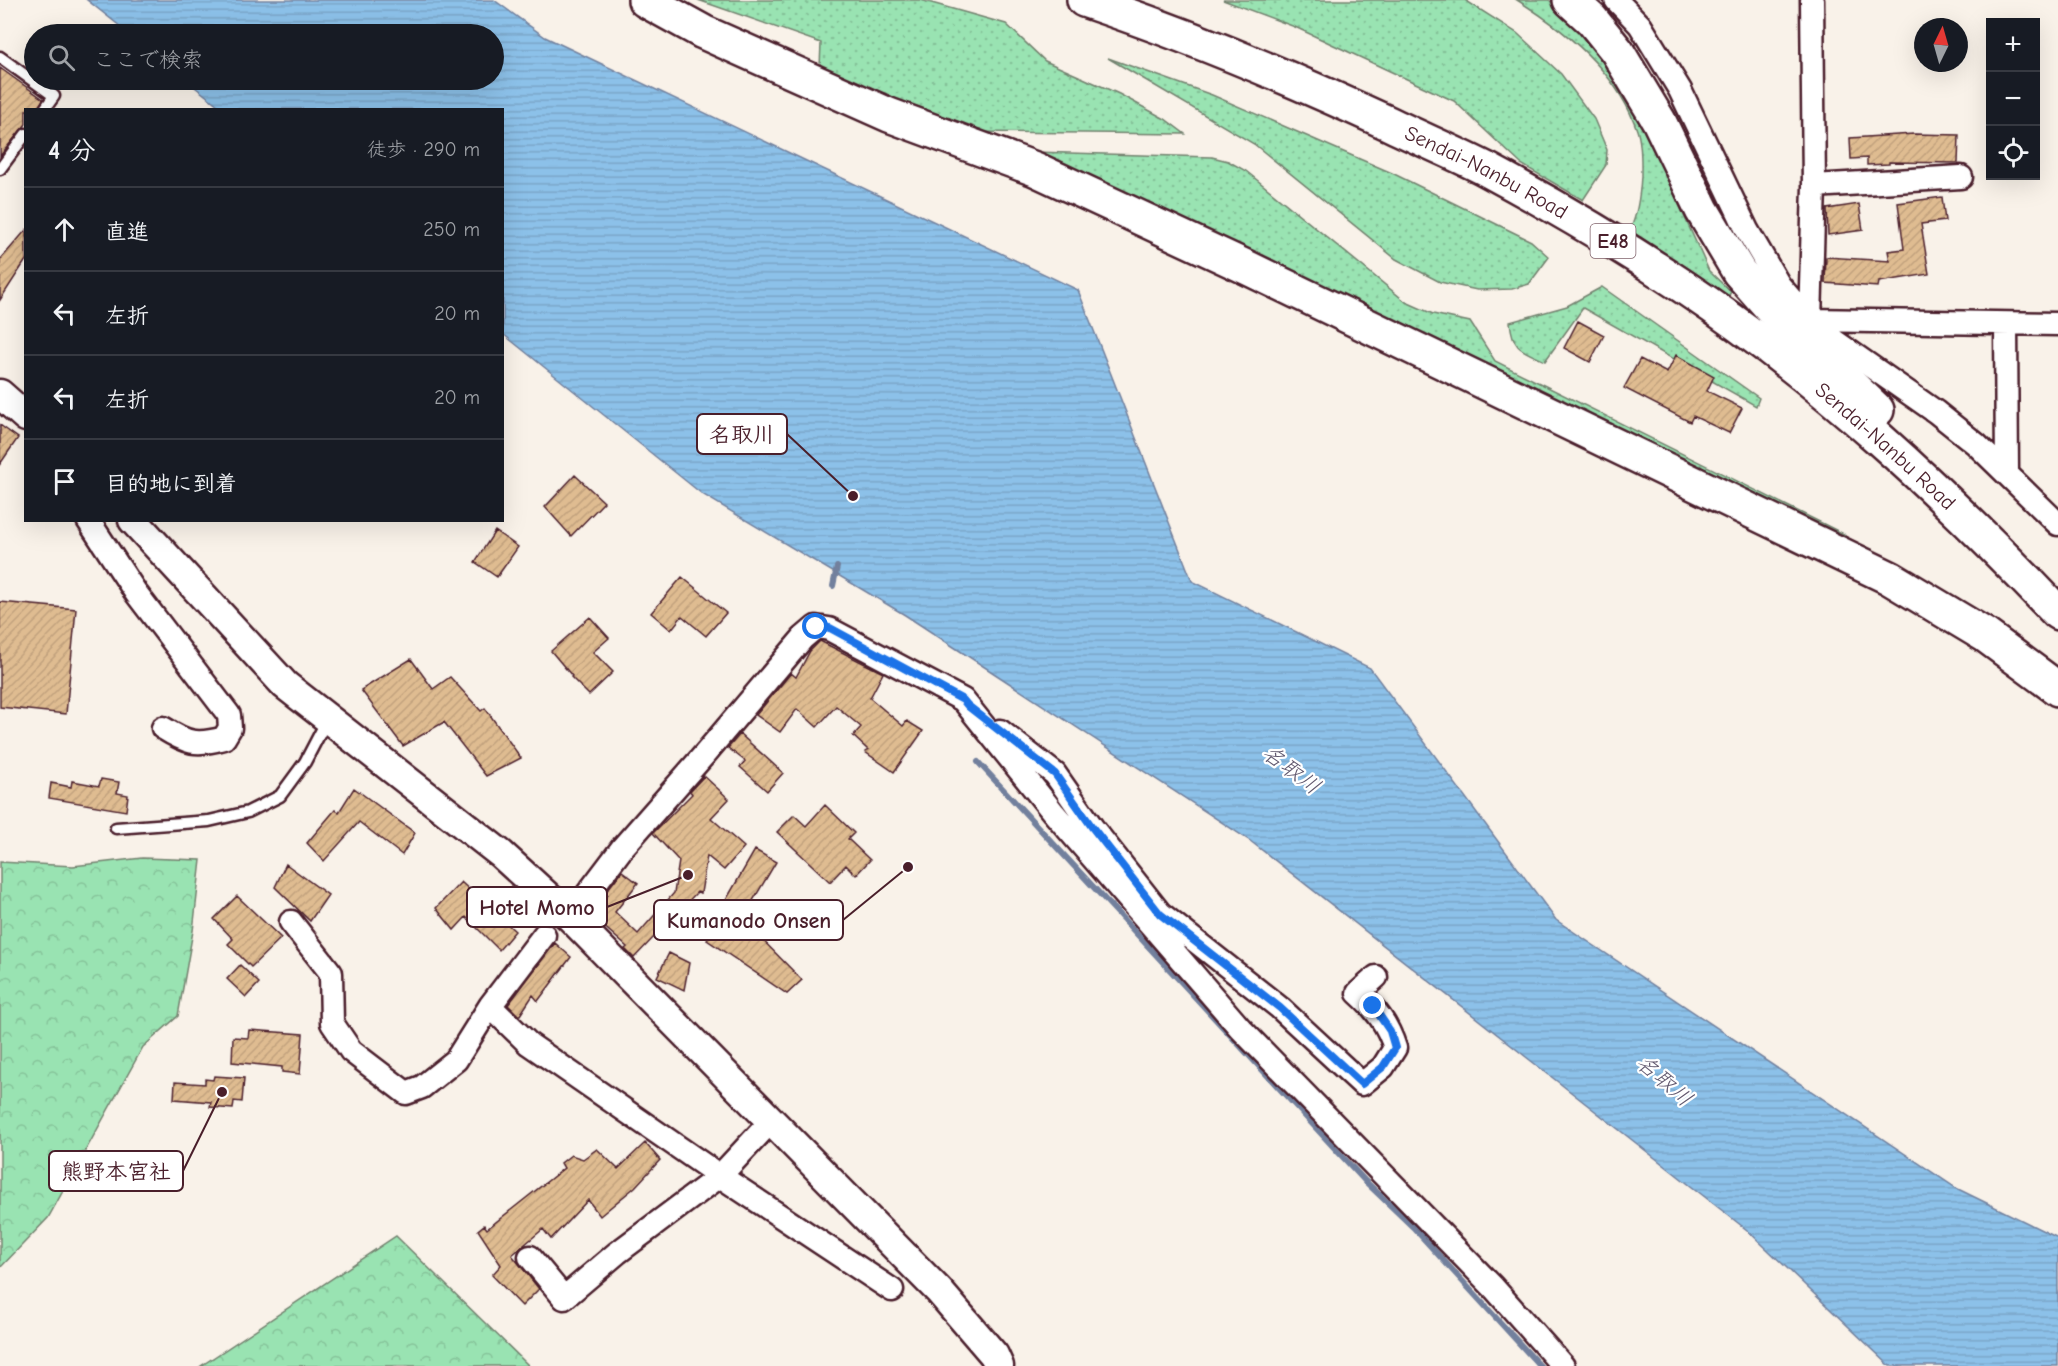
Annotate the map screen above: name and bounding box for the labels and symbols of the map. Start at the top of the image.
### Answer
north arrow [1914,18,1968,72]
street label: Sendai-Nanbu Road [1401,121,1572,224]
road number: E48 [1590,224,1636,258]
street label: Sendai-Nanbu Road [1811,377,1961,515]
callout: 名取川 [697,414,787,454]
text: 名取川 [709,422,775,448]
route start [802,613,828,639]
water label: 名取川 [1257,740,1326,800]
callout: Hotel Momo [467,887,607,927]
text: Hotel Momo [479,895,595,921]
callout: Kumanodo Onsen [654,900,843,940]
text: Kumanodo Onsen [667,908,831,934]
route end [1359,992,1385,1018]
water label: 名取川 [1631,1049,1698,1112]
callout: 熊野本宮社 [49,1151,183,1191]
text: 熊野本宮社 [61,1159,171,1185]

